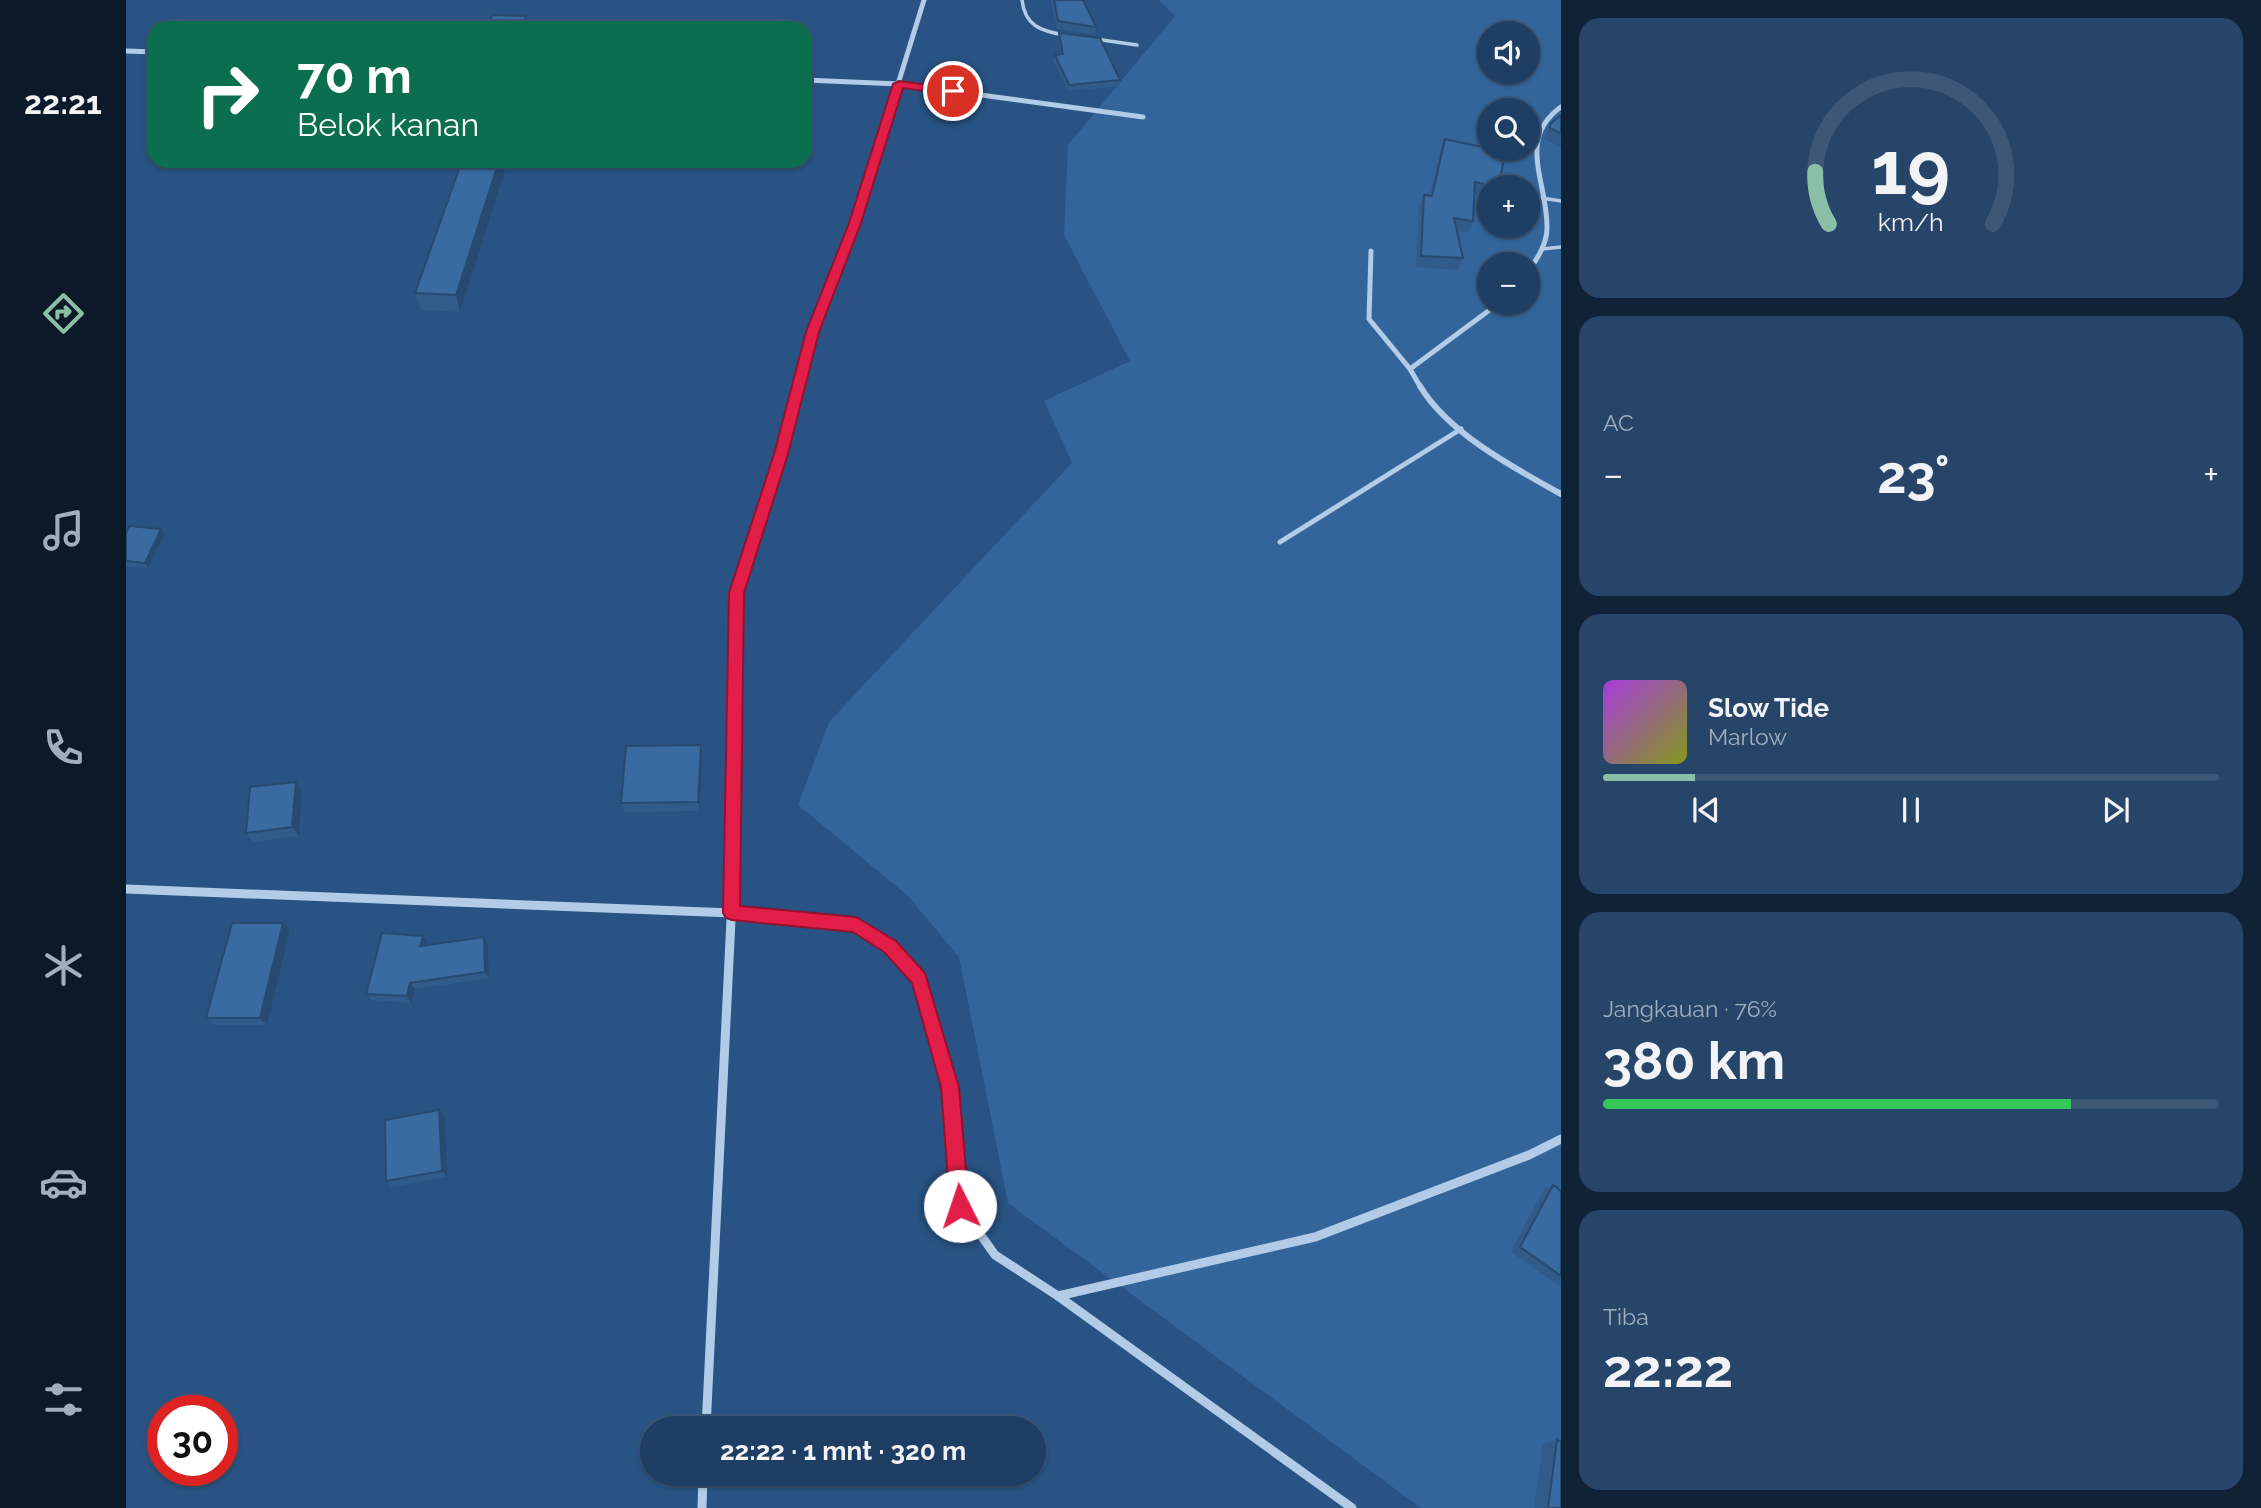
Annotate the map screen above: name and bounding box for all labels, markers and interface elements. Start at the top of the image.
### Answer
map controls [1477,21,1540,315]
button: sound [1477,21,1540,84]
text: 70 m [297,47,412,104]
icon: right [182,49,273,140]
pin [923,61,983,121]
icon: arrive [934,72,972,110]
text: 22:21 [24,84,102,121]
button: search [1477,98,1540,161]
text: Belok kanan [297,106,479,143]
text: 19 [1872,126,1950,211]
button: + [1477,175,1540,238]
text: km/h [1878,207,1944,237]
button: − [1477,252,1540,315]
icon: directions [39,289,88,338]
text: AC [1603,409,1634,436]
text: 23° [1877,444,1950,505]
text: − [1603,452,1623,497]
text: + [2203,452,2219,497]
icon: music [39,506,88,555]
text: Slow Tide [1708,693,1829,723]
icon: phone [39,723,88,772]
text: Marlow [1708,723,1787,750]
icon: previous [1687,791,1725,829]
icon: pause [1892,791,1930,829]
icon: next [2097,791,2135,829]
icon: climate [39,941,88,990]
text: Jangkauan · 76% [1603,995,1777,1022]
text: 380 km [1603,1030,1785,1091]
icon: car [39,1158,88,1207]
position arrow [923,1169,997,1243]
text: Tiba [1603,1303,1649,1330]
text: 22:22 [1603,1338,1733,1399]
icon: filters [39,1375,88,1424]
speed limit sign: 30 [147,1395,238,1486]
text: 22:22 · 1 mnt · 320 m [720,1436,966,1466]

